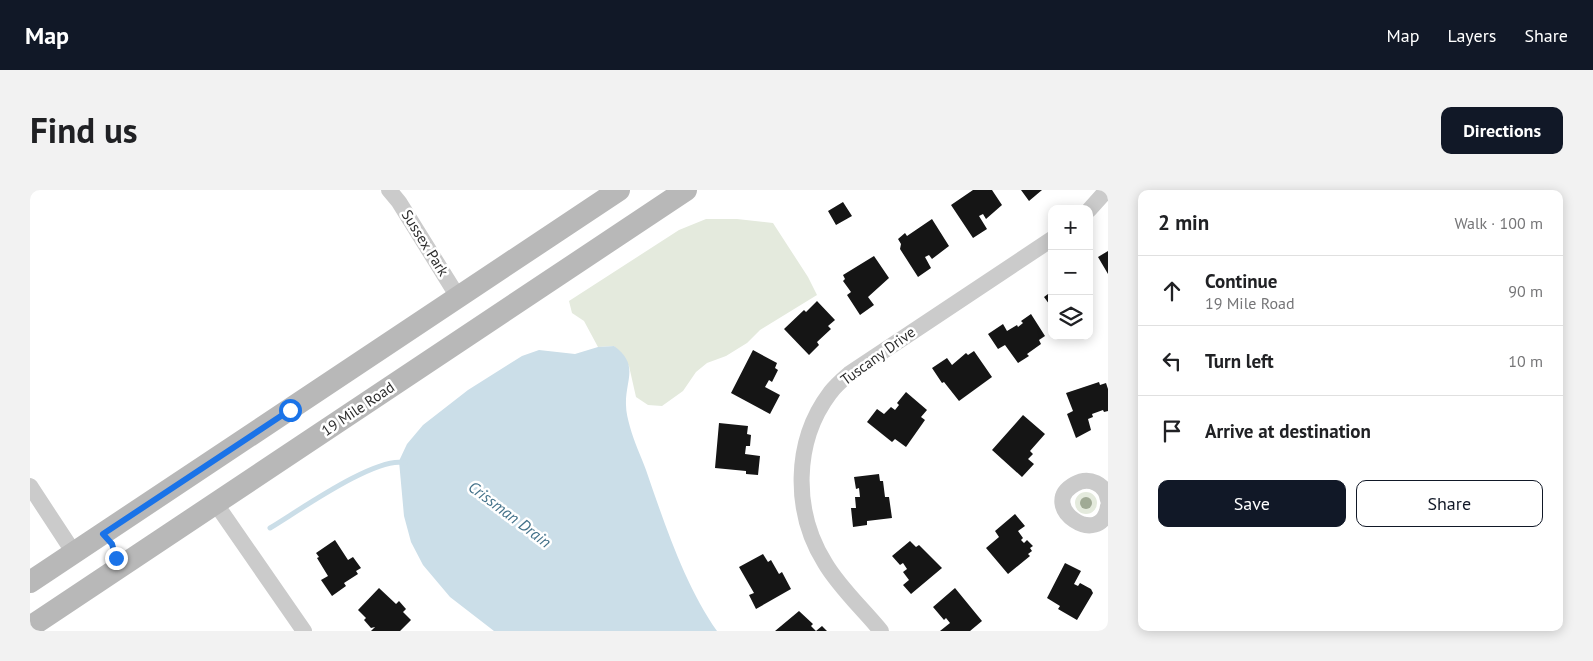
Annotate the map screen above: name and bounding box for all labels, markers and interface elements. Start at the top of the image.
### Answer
text: Map [25,20,69,51]
text: Map [1387,24,1419,47]
text: Layers [1447,24,1496,47]
text: Share [1524,24,1568,47]
text: Find us [30,107,138,153]
button: Directions [1441,107,1563,154]
map controls [1048,205,1093,340]
button: + [1048,205,1093,250]
street label: Sussex Park [398,206,454,280]
text: 2 min [1158,209,1209,236]
text: Walk · 100 m [1454,213,1543,233]
button: − [1048,250,1093,295]
text: Continue [1205,269,1277,293]
icon: ahead [1158,277,1186,305]
text: 90 m [1508,281,1543,301]
text: 19 Mile Road [1205,293,1295,313]
button: layers [1048,295,1093,340]
street label: Tuscany Drive [837,322,919,389]
icon: left [1158,347,1186,375]
text: Turn left [1205,349,1274,373]
text: 10 m [1508,351,1543,371]
street label: 19 Mile Road [318,377,398,440]
route start [279,399,302,422]
icon: arrive [1158,417,1186,445]
text: Arrive at destination [1205,419,1371,443]
water label: Crissman Drain [465,476,555,552]
button: Save [1158,480,1346,527]
button: Share [1356,480,1543,527]
route end [105,547,128,570]

